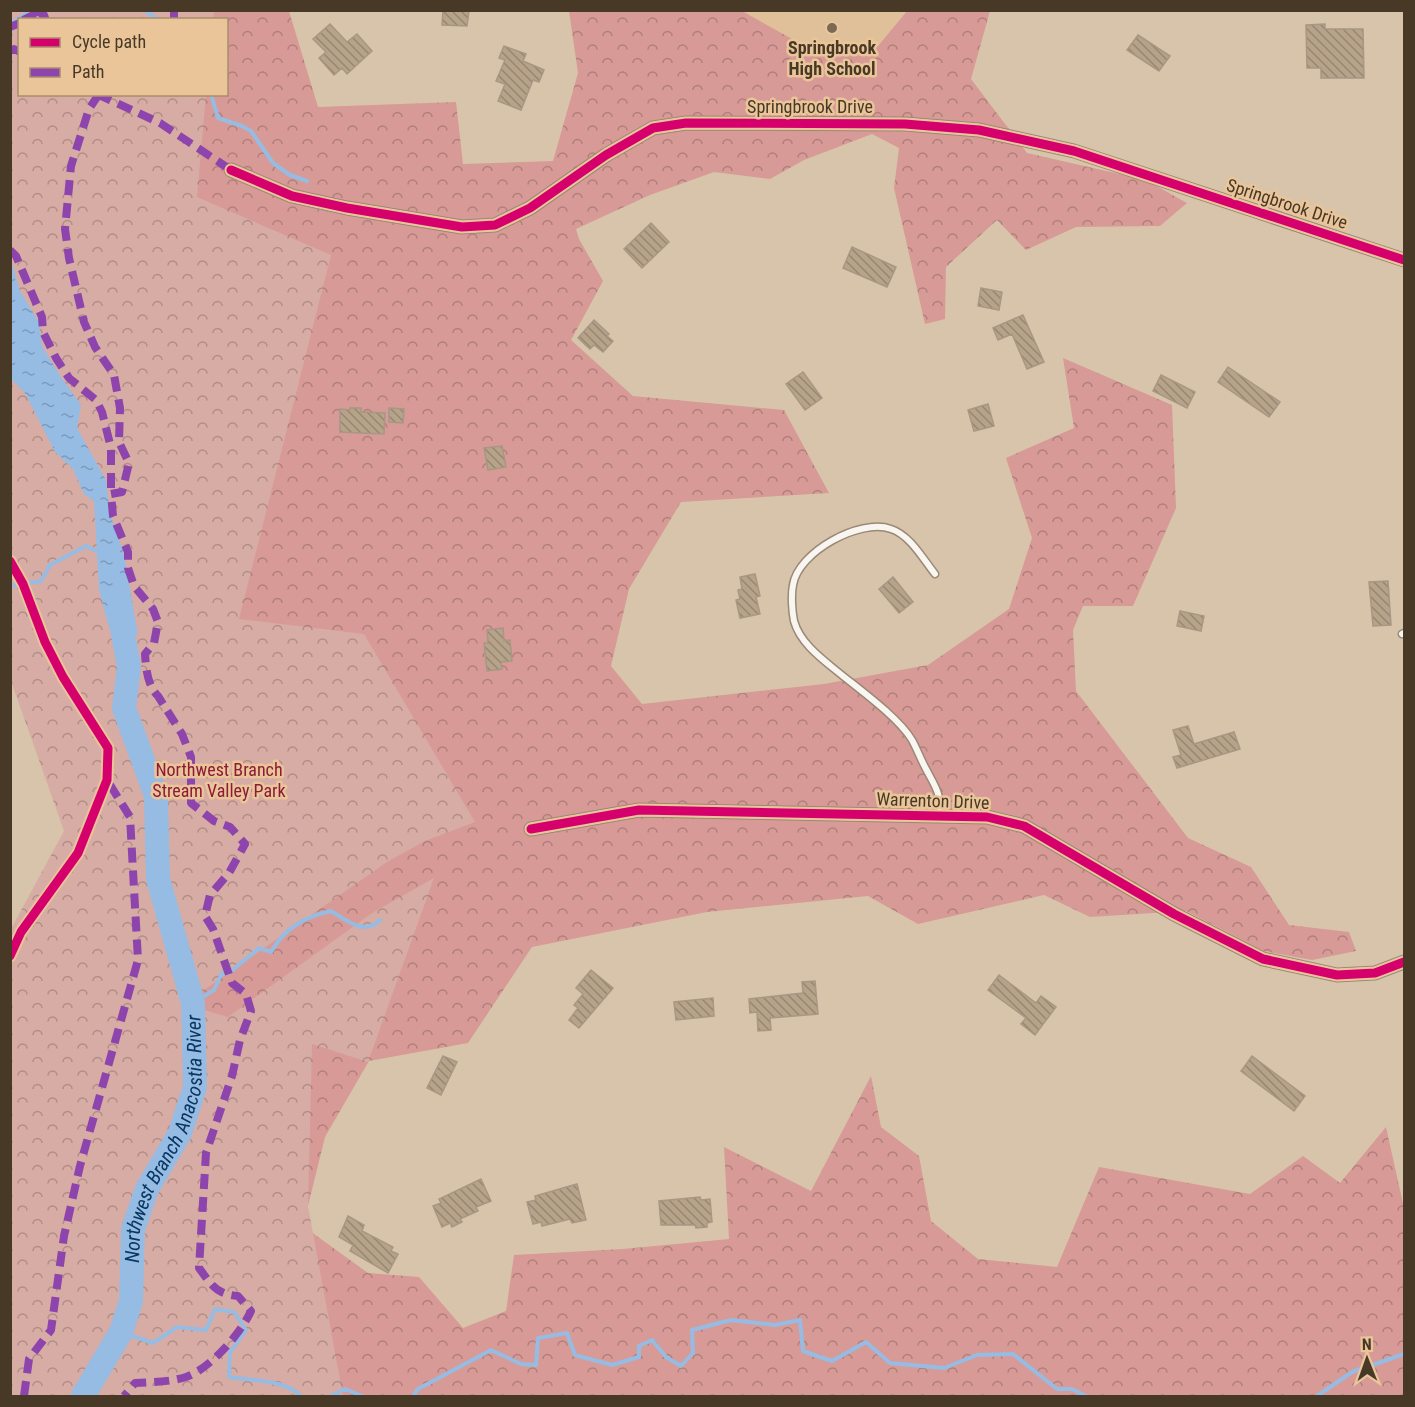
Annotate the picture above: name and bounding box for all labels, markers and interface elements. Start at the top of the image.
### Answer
legend [18,18,228,96]
marker: Springbrook High School [825,21,839,35]
text: Cycle path [72,31,146,52]
place label: Springbrook High School [788,37,876,79]
text: Path [72,61,105,82]
street label: Springbrook Drive [747,96,873,117]
street label: Springbrook Drive [1224,174,1350,233]
park label: Northwest Branch Stream Valley Park [152,759,286,801]
street label: Warrenton Drive [876,788,990,813]
water label: Northwest Branch Anacostia River [120,1014,207,1263]
north arrow [1337,1329,1397,1389]
text: N [1362,1335,1372,1354]

